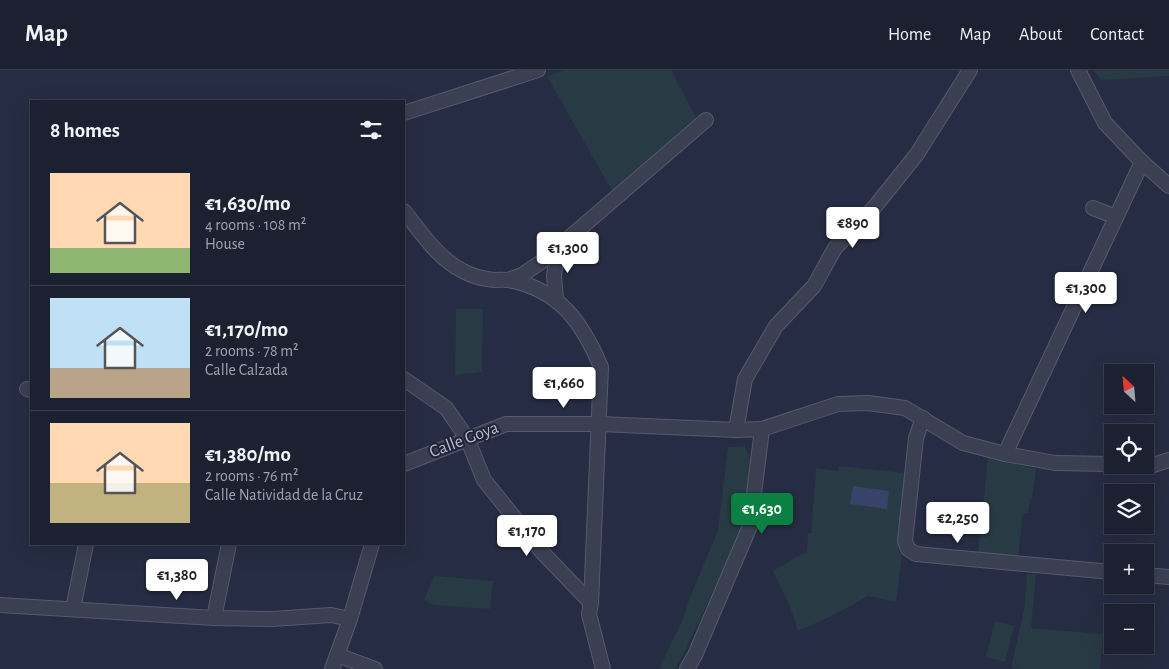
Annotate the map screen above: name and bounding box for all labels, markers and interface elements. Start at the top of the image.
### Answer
text: Map [25,22,68,46]
text: Home [888,26,931,44]
text: Map [959,26,991,44]
text: About [1019,26,1062,44]
text: Contact [1090,26,1144,44]
icon: filters [357,116,385,144]
text: 8 homes [50,120,120,141]
icon: home [90,193,150,253]
text: €1,630/mo [205,193,291,214]
pin: €890 [823,206,883,249]
text: €890 [837,215,869,231]
text: 4 rooms · 108 m² [205,217,306,233]
pin: €1,300 [527,232,609,274]
text: House [205,236,245,252]
text: €1,300 [548,240,588,256]
pin: €1,300 [1045,272,1127,314]
text: €1,300 [1066,280,1106,296]
icon: home [90,318,150,378]
text: €1,170/mo [205,319,288,340]
text: 2 rooms · 78 m² [205,343,299,359]
text: Calle Calzada [205,362,288,378]
north arrow [1104,364,1154,414]
map controls [1104,364,1154,654]
pin: €1,660 [523,366,605,409]
text: €1,660 [544,375,584,391]
street label: Calle Goya [427,419,501,461]
button: locate [1104,424,1154,474]
icon: home [90,443,150,503]
text: €1,380/mo [205,444,291,465]
text: 2 rooms · 76 m² [205,468,299,484]
button: layers [1104,484,1154,534]
text: Calle Natividad de la Cruz [205,487,363,503]
pin: €1,630 [721,492,803,535]
text: €1,630 [742,501,782,517]
pin: €2,250 [917,502,999,544]
text: €2,250 [937,510,979,526]
pin: €1,170 [486,514,568,557]
text: €1,170 [508,523,546,539]
button: + [1104,544,1154,594]
pin: €1,380 [136,558,218,601]
text: €1,380 [157,567,197,583]
button: − [1104,604,1154,654]

